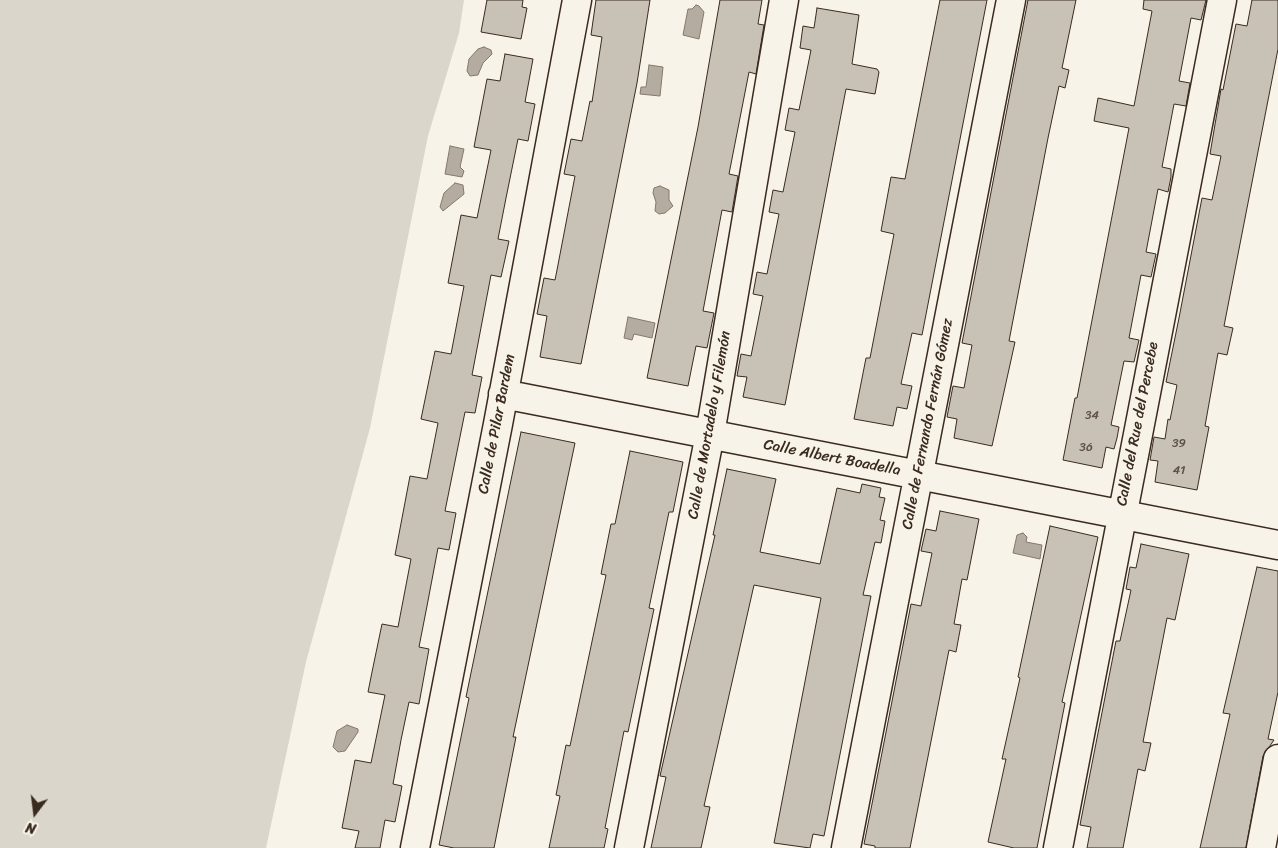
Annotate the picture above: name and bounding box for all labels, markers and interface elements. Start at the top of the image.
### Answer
street label: Calle de Fernando Fernán Gómez [899,317,957,531]
street label: Calle de Mortadelo y Filemón [685,329,735,521]
street label: Calle del Rue del Percebe [1113,340,1163,508]
street label: Calle de Pilar Bardem [475,353,519,495]
house number: 34 [1085,409,1099,423]
street label: Calle Albert Boadella [762,436,902,480]
house number: 39 [1172,437,1186,451]
house number: 36 [1079,441,1093,455]
house number: 41 [1173,464,1185,478]
north arrow [10,788,60,838]
text: N [23,815,39,841]

